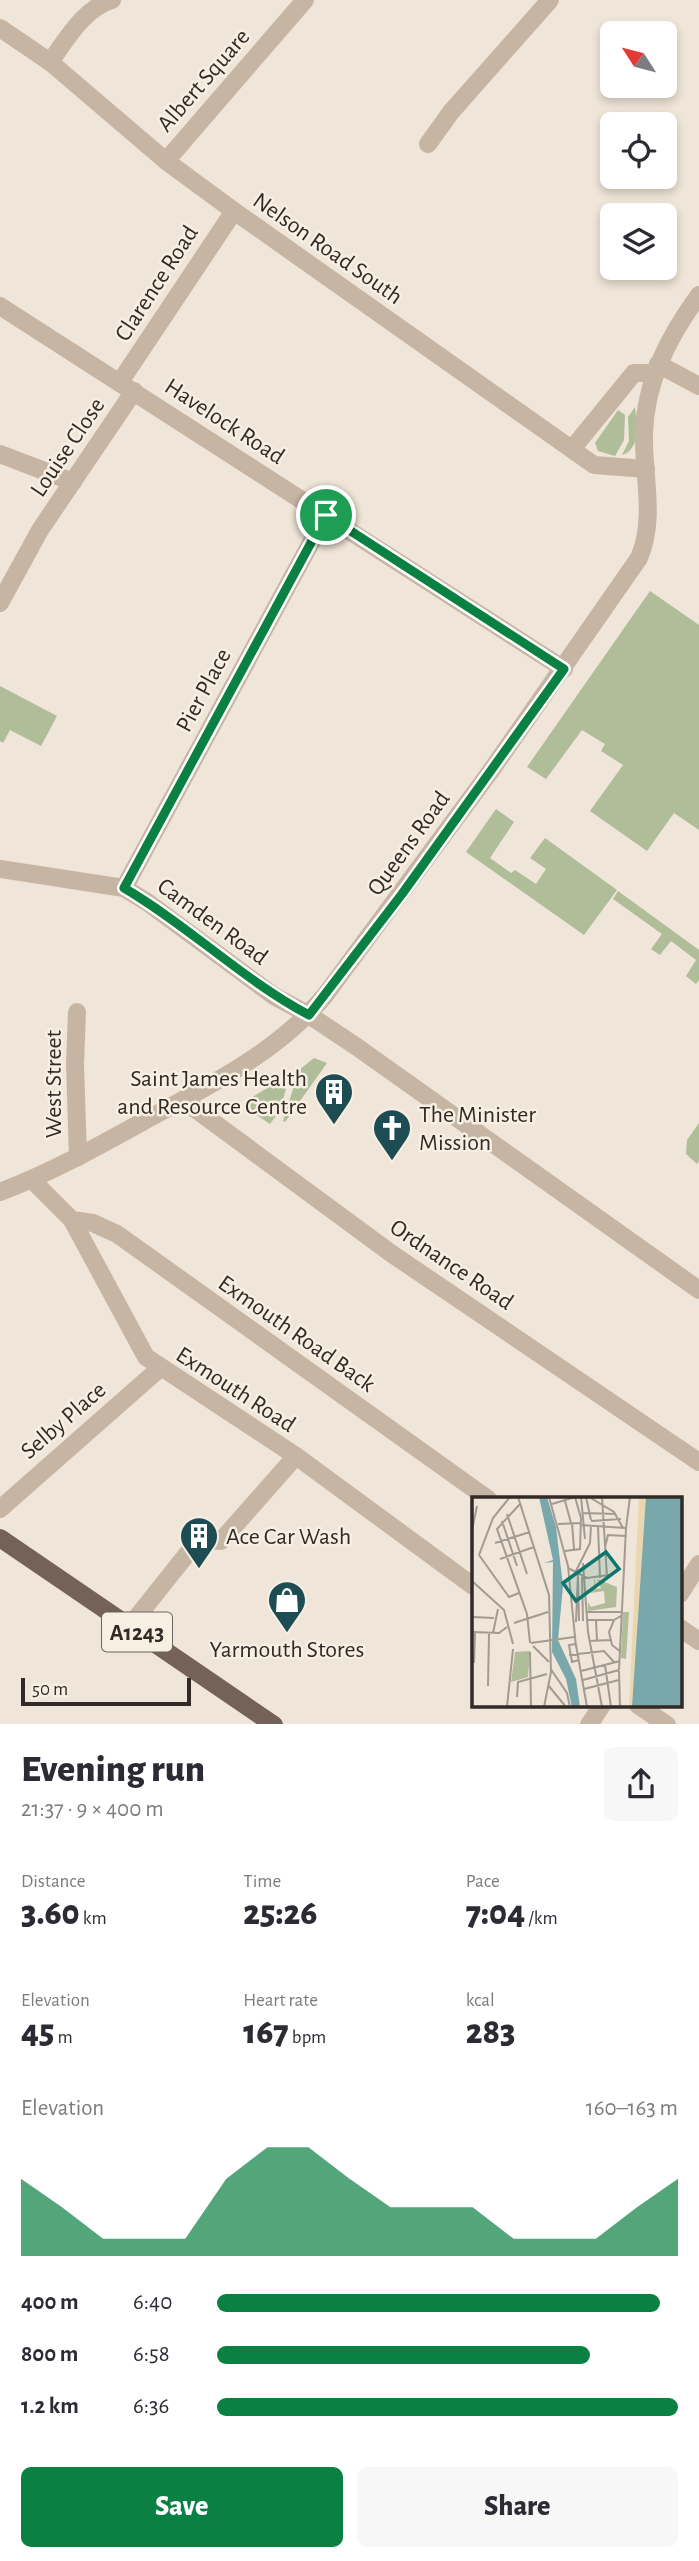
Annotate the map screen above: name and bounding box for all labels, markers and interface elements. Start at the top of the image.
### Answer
north arrow [600,21,677,98]
map controls [600,21,677,280]
street label: Albert Square [153,25,255,137]
button: locate [600,112,677,189]
street label: Nelson Road South [248,188,407,309]
button: layers [600,203,677,280]
street label: Clarence Road [111,221,203,346]
street label: Havelock Road [160,374,289,469]
street label: Louise Close [26,394,110,501]
pin [296,485,356,545]
icon: arrive [307,496,345,534]
street label: Pier Place [172,645,236,736]
street label: Queens Road [363,787,455,900]
street label: Camden Road [153,874,272,970]
street label: West Street [42,1029,66,1138]
place label: Saint James Health and Resource Centre [117,1067,307,1119]
building icon: Saint James Health and Resource Centre [313,1071,355,1126]
place label: The Minister Mission [419,1103,536,1155]
church icon: The Minister Mission [371,1107,413,1162]
street label: Ordnance Road [385,1215,517,1315]
street label: Exmouth Road Back [213,1268,381,1398]
street label: Exmouth Road [171,1340,301,1438]
street label: Selby Place [17,1378,111,1464]
inset map [472,1497,682,1707]
building icon: Ace Car Wash [178,1515,220,1570]
place label: Ace Car Wash [226,1525,351,1549]
shop icon: Yarmouth Stores [266,1579,308,1634]
road number: A1243 [102,1612,172,1652]
place label: Yarmouth Stores [210,1638,364,1662]
scale bar [21,1675,191,1707]
text: 50 m [32,1680,68,1699]
button: share [604,1747,678,1821]
text: Evening run [21,1751,205,1789]
text: 21:37 · 9 × 400 m [21,1798,164,1821]
text: Distance [21,1872,85,1891]
text: Time [243,1872,281,1891]
text: Pace [466,1872,500,1891]
text: 3.60 [21,1896,80,1931]
text: 25:26 [243,1896,317,1931]
text: 7:04 [466,1896,525,1931]
text: km [80,1909,107,1928]
text: /km [525,1909,558,1928]
text: Elevation [21,1991,90,2010]
text: Heart rate [243,1991,318,2010]
text: kcal [466,1991,495,2010]
text: 45 [21,2015,54,2050]
text: 167 [243,2015,289,2050]
text: 283 [466,2015,515,2050]
text: m [54,2028,73,2047]
text: bpm [289,2028,326,2047]
text: Elevation [21,2097,104,2120]
text: 160–163 m [586,2097,678,2120]
text: 400 m [21,2291,79,2314]
text: 6:40 [133,2291,172,2314]
text: 800 m [21,2343,78,2366]
text: 6:58 [133,2343,170,2366]
text: 1.2 km [21,2395,79,2418]
text: 6:36 [133,2395,169,2418]
button: Save [21,2467,343,2547]
button: Share [357,2467,678,2547]

